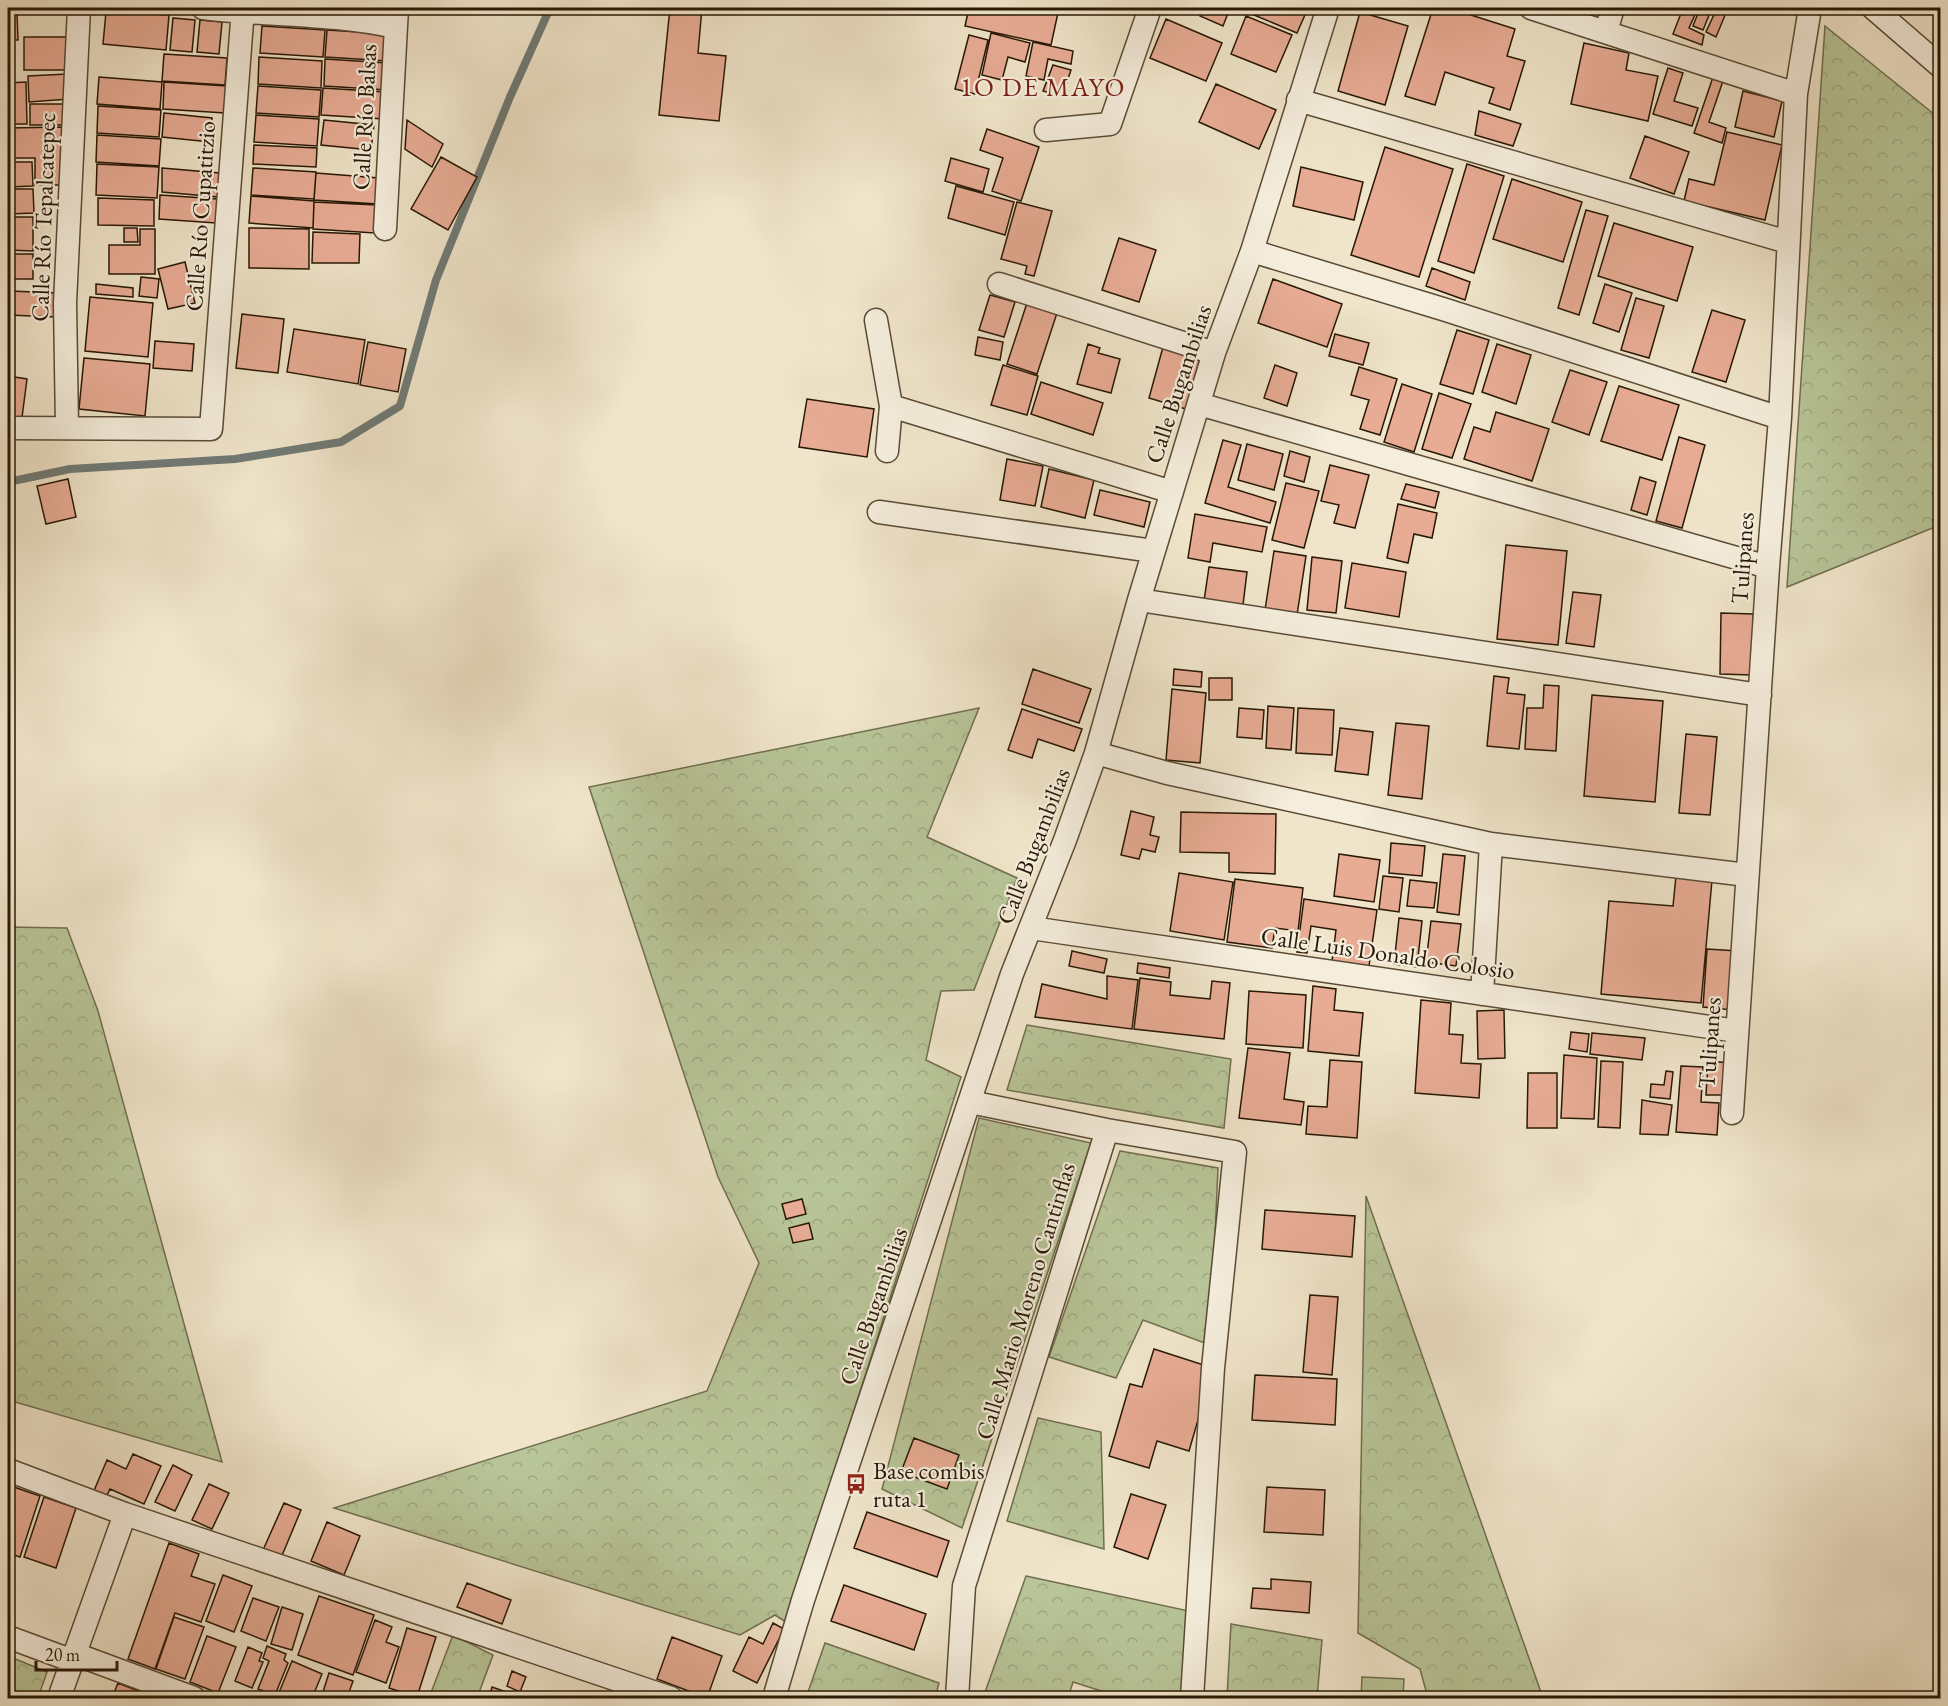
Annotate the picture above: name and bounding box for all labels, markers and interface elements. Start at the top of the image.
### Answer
street label: Calle Río Balsas [345,43,383,191]
district label: 1O DE MAYO [960,70,1126,104]
street label: Calle Río Tepalcatepec [24,112,62,322]
street label: Calle Río Cupatitzio [178,120,222,312]
street label: Calle Bugambilias [1138,301,1218,467]
street label: Tulipanes [1723,511,1761,605]
street label: Calle Bugambilias [989,763,1077,929]
street label: Calle Luis Donaldo Colosio [1259,920,1517,986]
street label: Tulipanes [1690,996,1728,1090]
street label: Calle Mario Moreno Cantinflas [968,1159,1082,1443]
street label: Calle Bugambilias [831,1223,915,1389]
place label: Base combis ruta 1 [873,1455,984,1514]
bus stop icon: Base combis ruta 1 [844,1472,868,1496]
scale bar [36,1634,117,1672]
text: 20 m [45,1643,80,1666]

